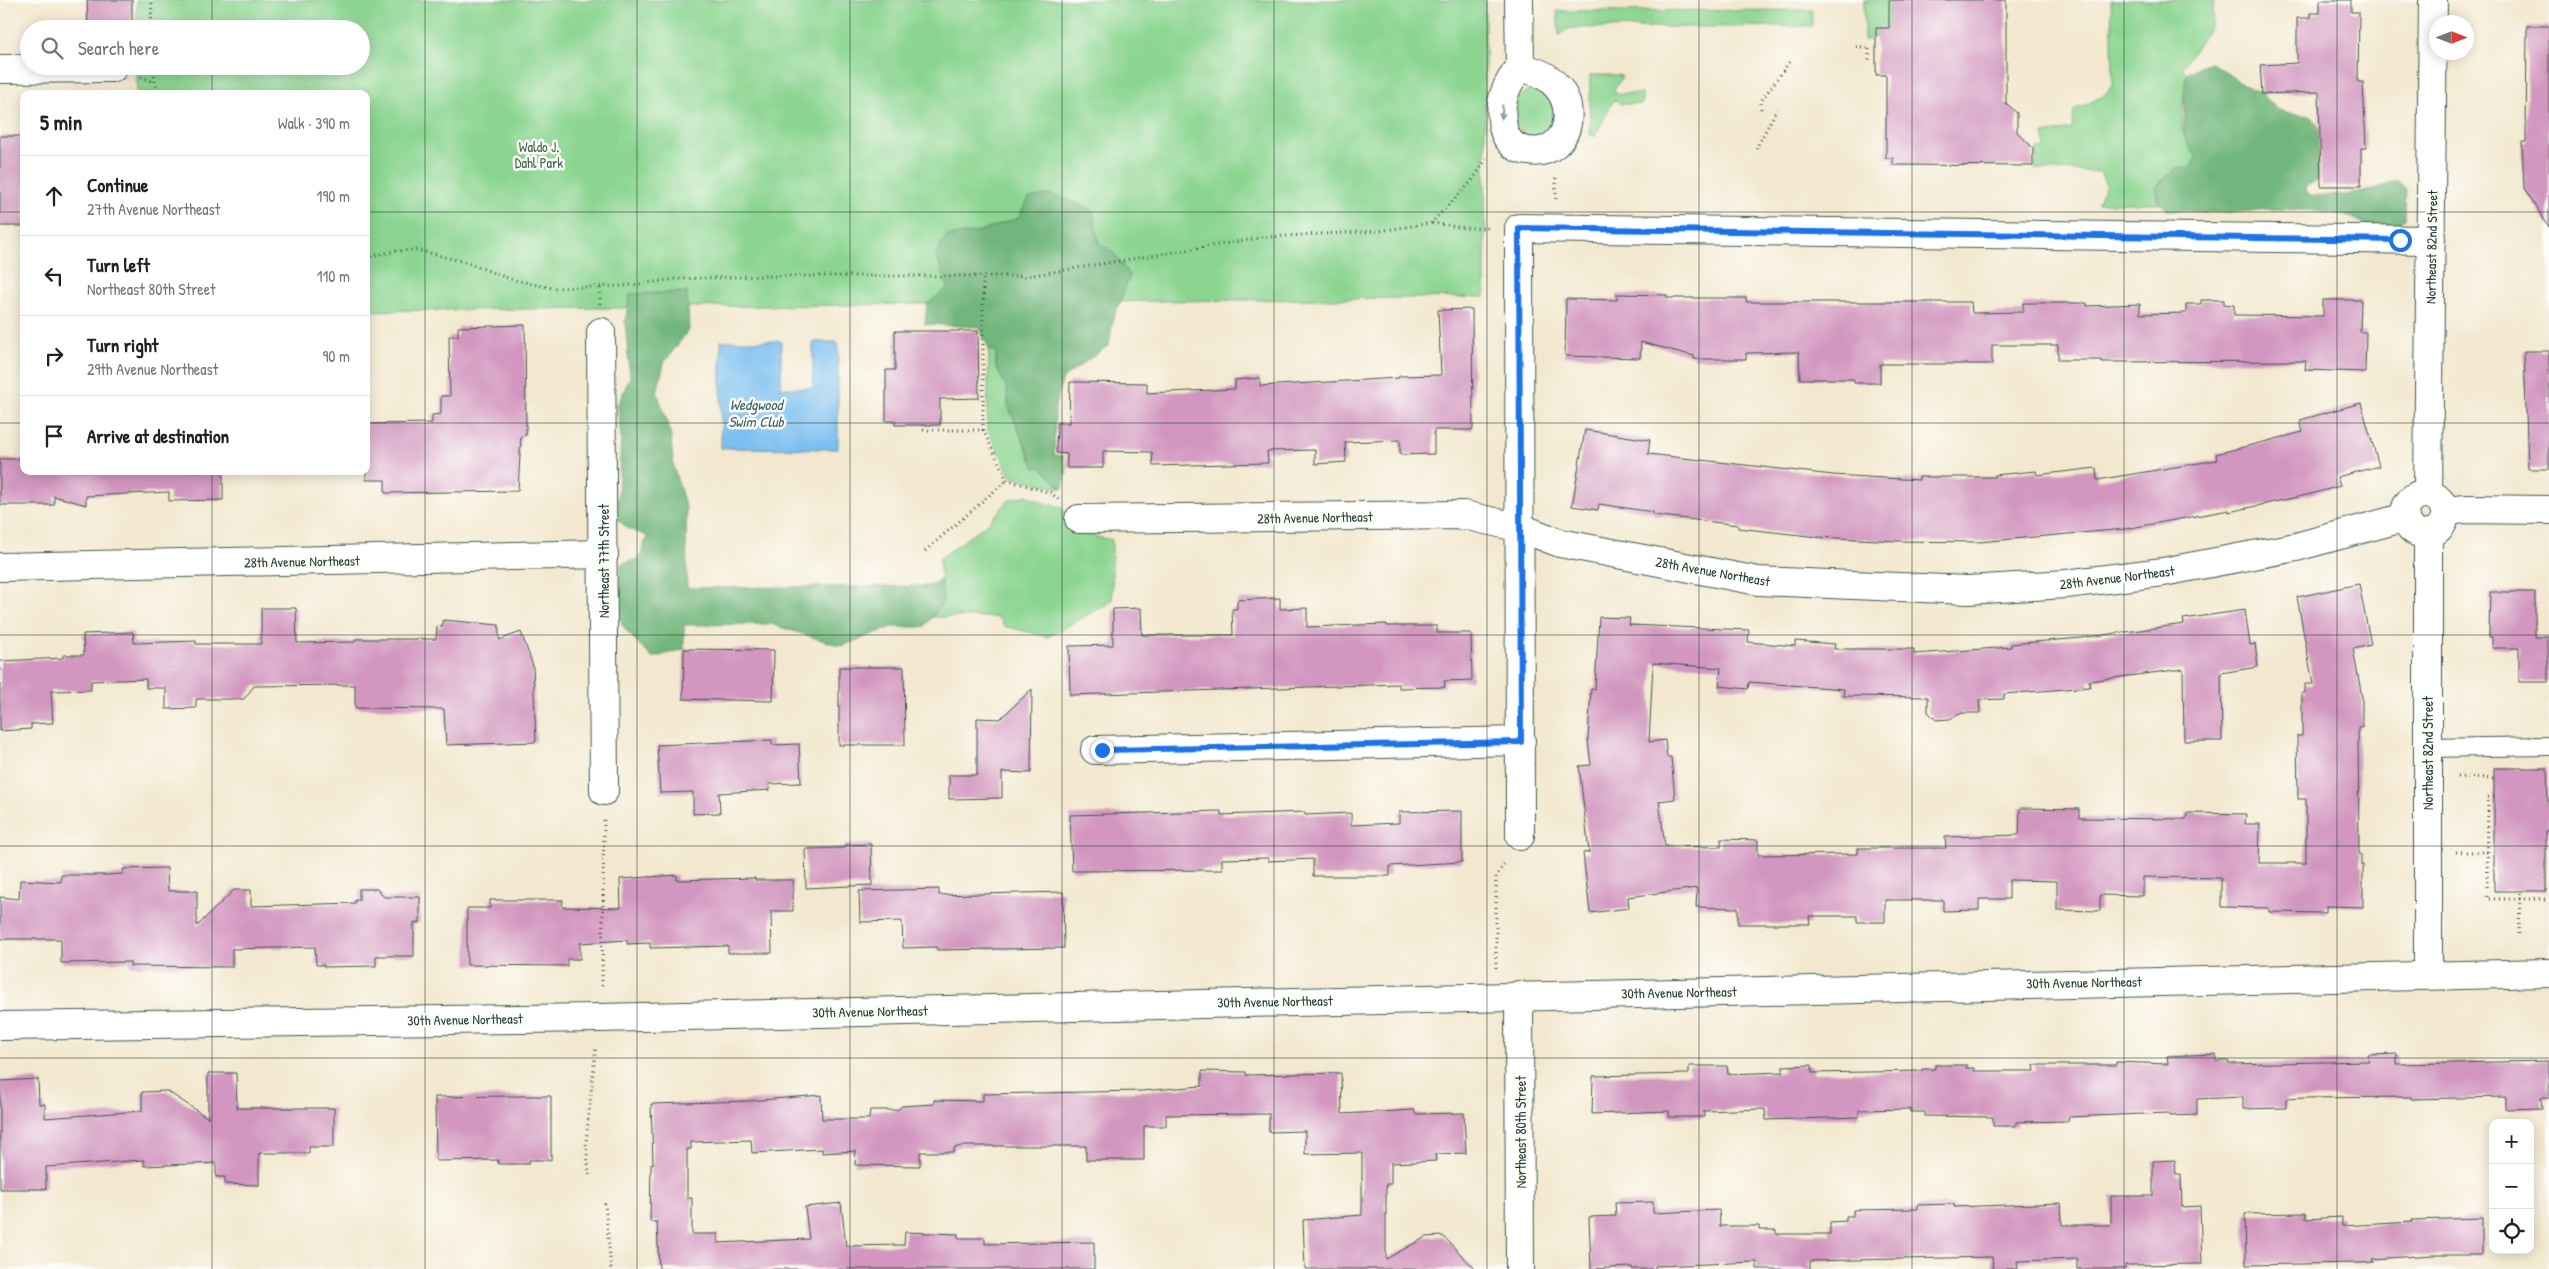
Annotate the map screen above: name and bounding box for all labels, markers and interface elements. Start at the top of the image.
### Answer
north arrow [2429,15,2474,60]
search box [20,20,370,75]
icon: search [38,34,66,62]
text: Search here [78,35,159,61]
one-way arrow [1498,104,1506,120]
text: 5 min [40,108,82,137]
text: Walk · 390 m [278,112,350,134]
park label: Waldo J. Dahl Park [515,137,563,172]
text: Continue [87,172,148,198]
icon: ahead [40,182,68,210]
text: 190 m [317,185,350,207]
street label: Northeast 82nd Street [2421,190,2441,304]
text: 27th Avenue Northeast [87,198,220,220]
route start [2389,229,2412,252]
text: Turn left [87,252,150,278]
icon: left [40,262,68,290]
text: 110 m [317,265,350,287]
text: Northeast 80th Street [87,278,216,300]
text: Turn right [87,332,158,358]
icon: right [40,342,68,370]
text: 90 m [322,345,350,367]
text: 29th Avenue Northeast [87,358,218,380]
water label: Wedgwood Swim Club [728,394,784,432]
icon: arrive [40,422,68,450]
text: Arrive at destination [87,423,229,449]
street label: Northeast 77th Street [594,504,613,618]
street label: 28th Avenue Northeast [1257,506,1373,528]
street label: 28th Avenue Northeast [244,550,360,572]
street label: 28th Avenue Northeast [1654,552,1772,590]
street label: 28th Avenue Northeast [2058,560,2176,593]
street label: Northeast 82nd Street [2418,696,2437,810]
route end [1091,739,1114,762]
street label: 30th Avenue Northeast [2026,971,2142,993]
street label: 30th Avenue Northeast [1621,981,1737,1003]
street label: 30th Avenue Northeast [1217,990,1333,1012]
street label: 30th Avenue Northeast [812,1000,928,1022]
street label: 30th Avenue Northeast [407,1008,523,1030]
street label: Northeast 80th Street [1511,1076,1530,1188]
map controls [2489,1119,2534,1254]
button: + [2489,1119,2534,1164]
button: − [2489,1164,2534,1209]
button: locate [2489,1209,2534,1254]

